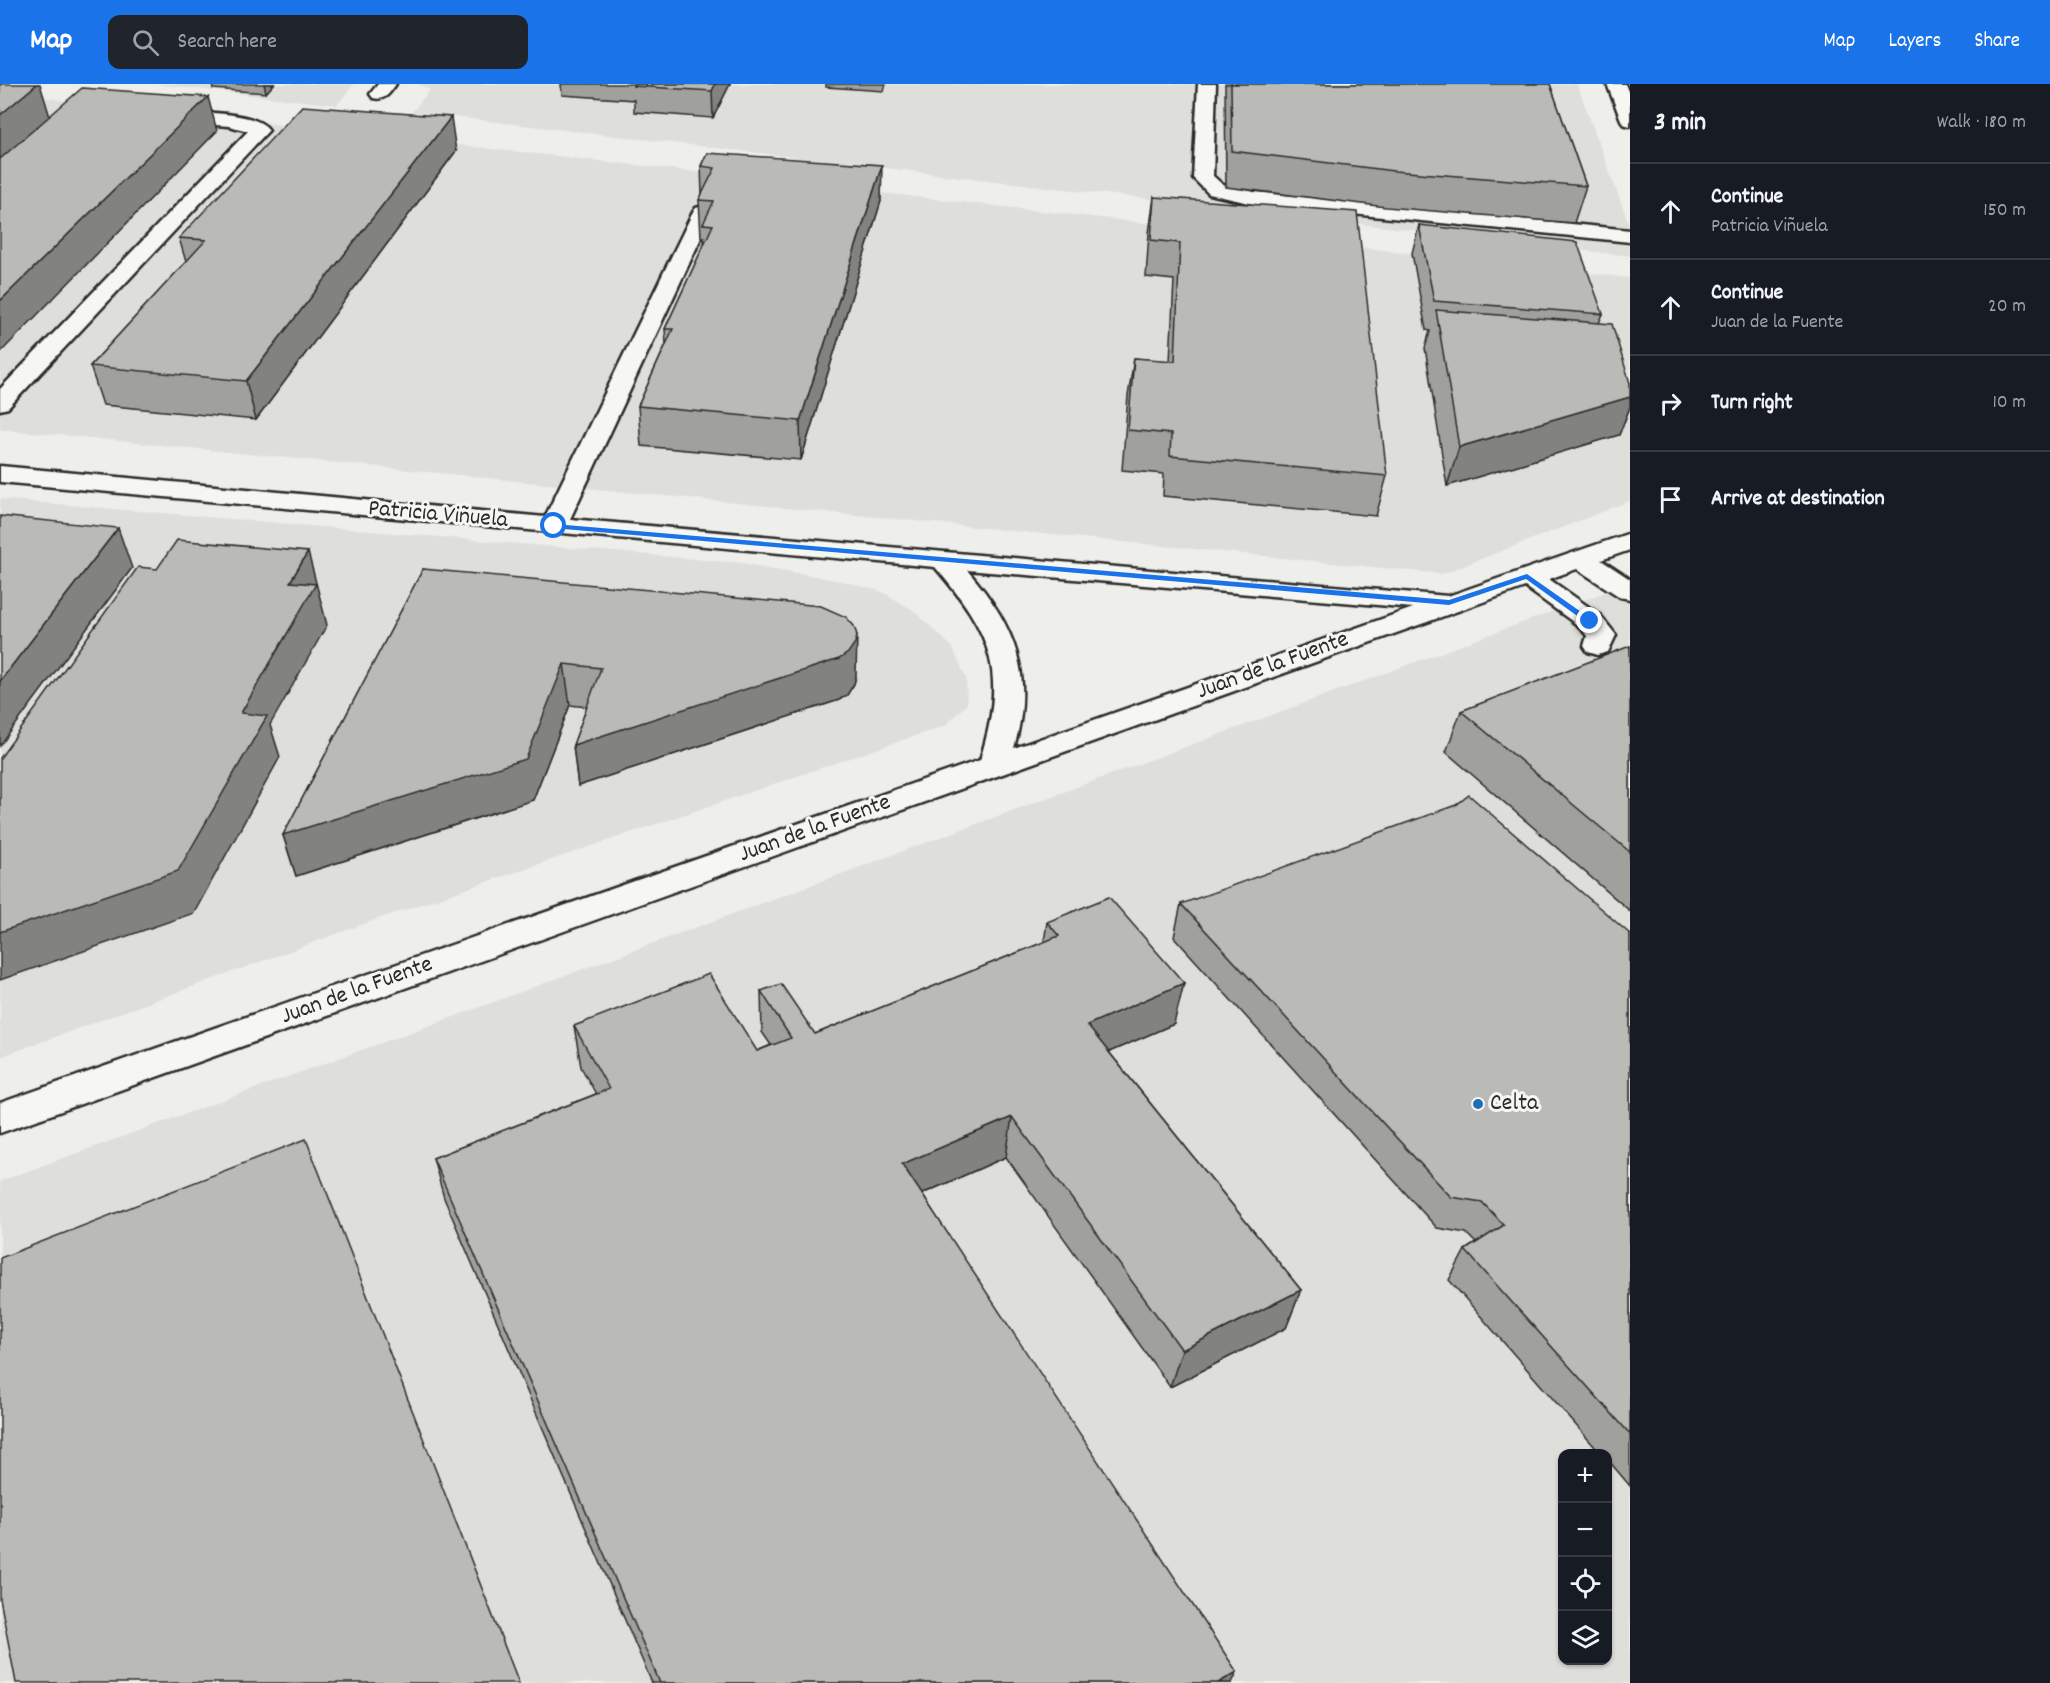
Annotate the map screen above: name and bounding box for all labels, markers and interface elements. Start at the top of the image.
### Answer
search box [108,15,528,69]
text: Map [30,22,72,62]
icon: search [129,26,162,59]
text: Search here [177,27,277,58]
text: Map [1824,27,1855,57]
text: Layers [1888,27,1941,57]
text: Share [1974,27,2020,57]
text: 3 min [1654,105,1706,142]
text: Walk · 180 m [1937,109,2026,137]
text: Continue [1711,182,1783,213]
icon: ahead [1654,195,1687,228]
text: 150 m [1983,197,2026,225]
text: Patricia Viñuela [1711,213,1828,241]
text: Continue [1711,278,1783,309]
icon: ahead [1654,291,1687,324]
text: 20 m [1988,293,2026,321]
text: Juan de la Fuente [1711,309,1843,337]
icon: right [1654,387,1687,420]
text: Turn right [1711,388,1793,419]
text: 10 m [1992,389,2026,417]
icon: arrive [1654,483,1687,516]
text: Arrive at destination [1711,484,1885,515]
street label: Patricia Viñuela [367,492,510,538]
route start [540,512,566,538]
route end [1576,607,1602,633]
street label: Juan de la Fuente [1193,623,1353,709]
street label: Juan de la Fuente [735,786,895,872]
street label: Juan de la Fuente [277,948,437,1034]
place label: Celta [1490,1087,1539,1121]
marker: Celta [1471,1097,1485,1111]
map controls [1558,1449,1612,1665]
button: + [1558,1449,1612,1503]
button: − [1558,1503,1612,1557]
button: locate [1558,1557,1612,1611]
button: layers [1558,1611,1612,1665]

